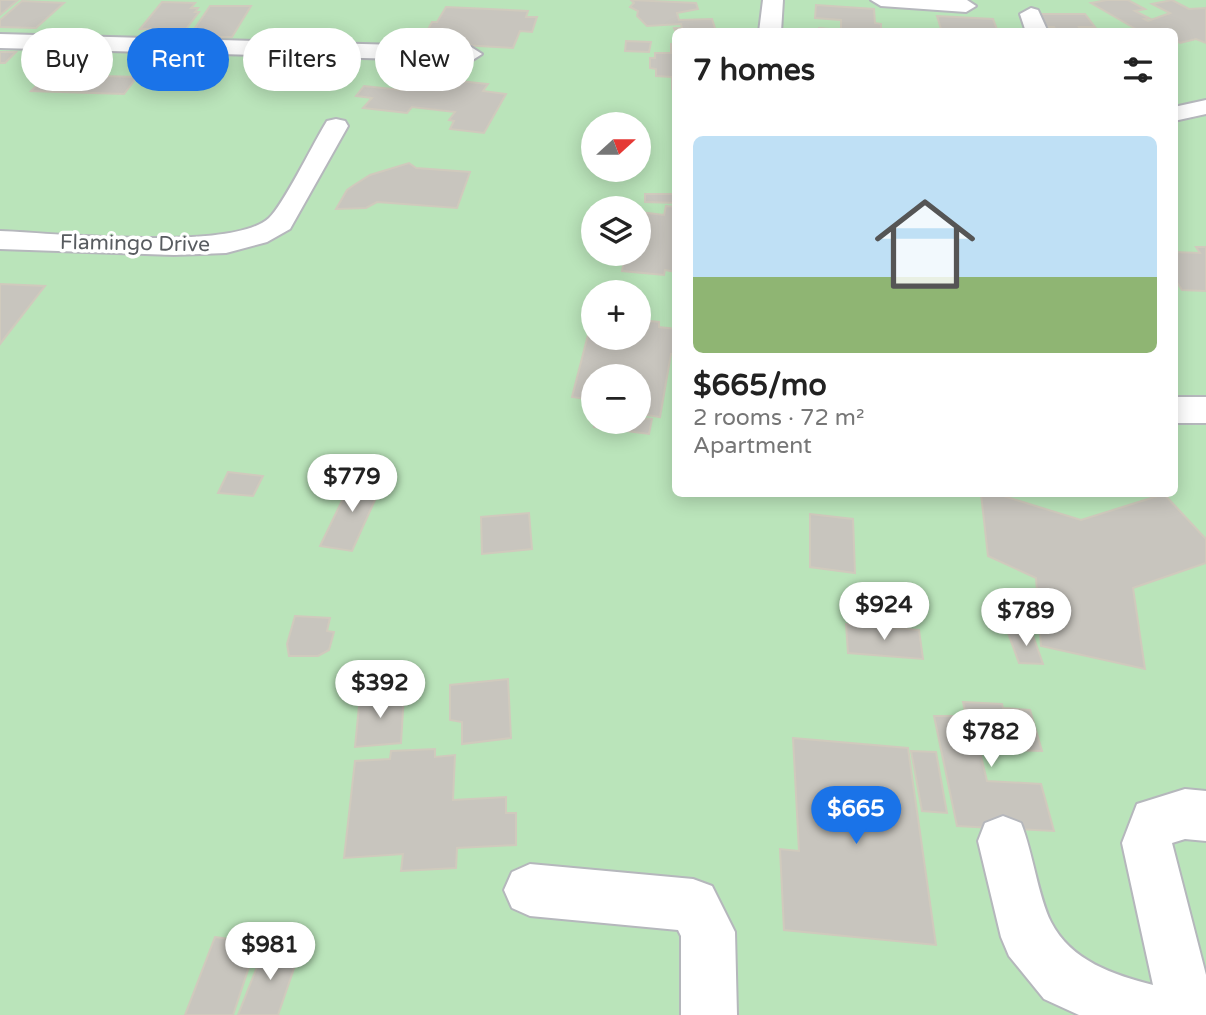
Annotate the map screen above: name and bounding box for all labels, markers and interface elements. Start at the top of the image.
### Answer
chip: Buy [21,28,113,91]
chip: Rent [127,28,229,91]
chip: Filters [243,28,361,91]
chip: New [375,28,474,91]
icon: filters [1119,51,1157,89]
text: 7 homes [693,52,815,89]
north arrow [581,112,651,182]
map controls [581,112,651,434]
icon: home [862,181,988,307]
button: layers [581,196,651,266]
street label: Flamingo Drive [60,230,210,257]
button: + [581,280,651,350]
button: − [581,364,651,434]
text: $665/mo [693,367,827,404]
text: 2 rooms · 72 m² [693,404,864,432]
text: Apartment [693,432,812,460]
pin: $779 [311,454,393,514]
text: $779 [323,463,381,491]
pin: $924 [843,582,925,642]
pin: $789 [985,588,1067,648]
text: $924 [855,591,913,619]
text: $789 [997,597,1055,625]
pin: $392 [339,660,421,720]
text: $392 [351,669,409,697]
pin: $782 [950,710,1032,769]
text: $782 [962,718,1020,746]
pin: $665 [815,786,897,846]
text: $665 [827,795,885,823]
pin: $981 [229,922,311,982]
text: $981 [241,931,299,959]

